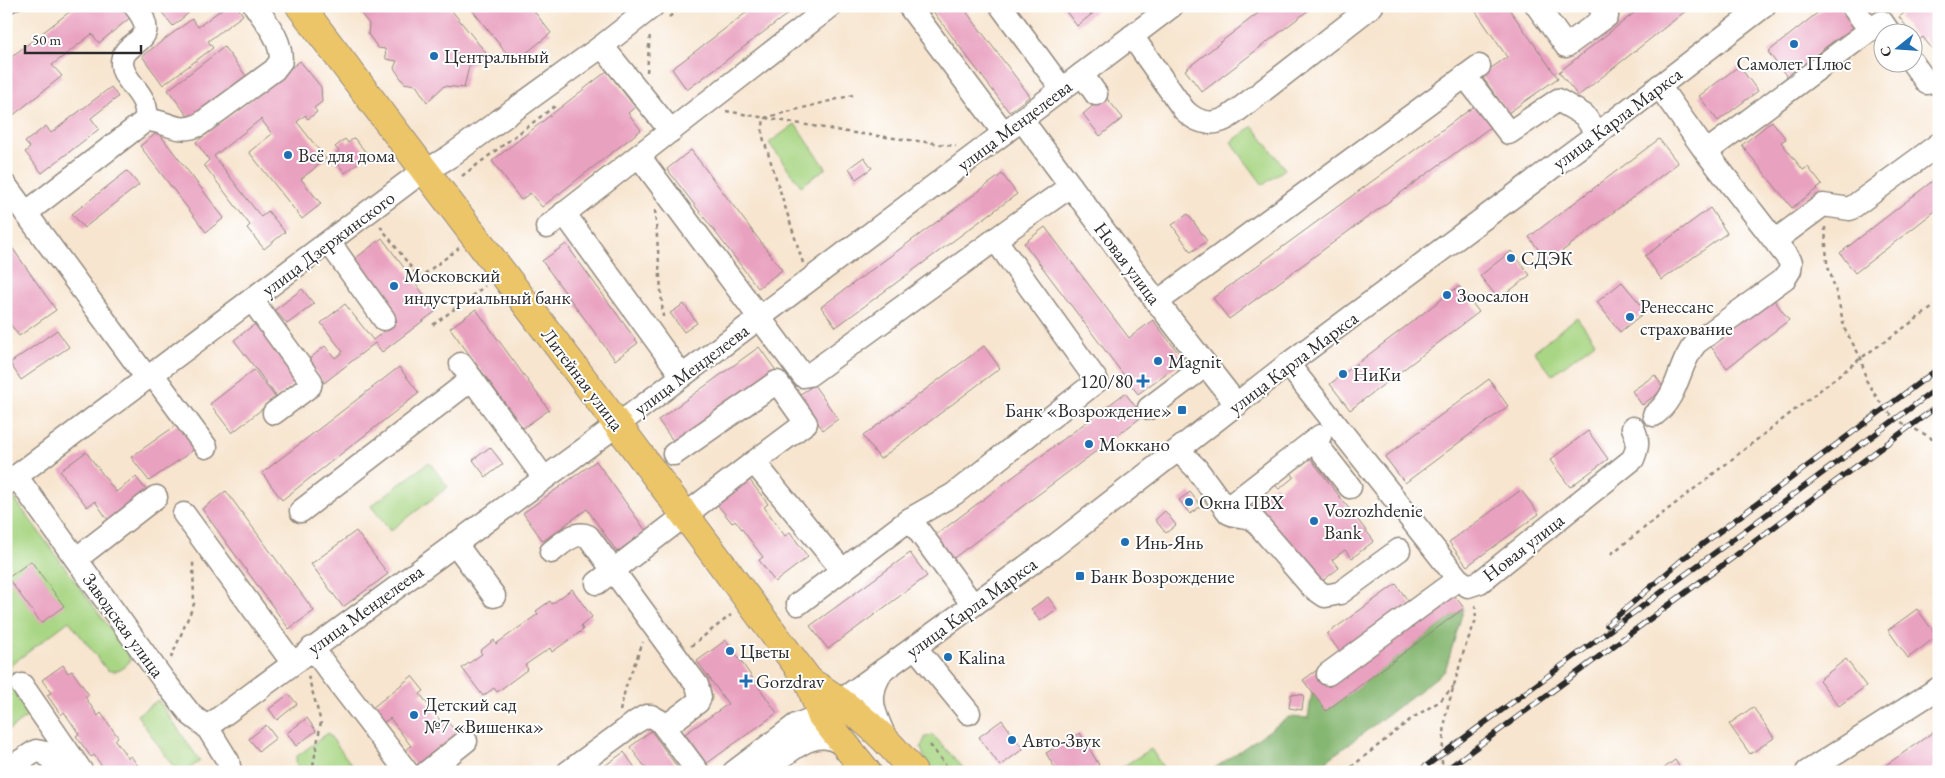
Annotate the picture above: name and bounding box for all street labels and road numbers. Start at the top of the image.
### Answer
street label: улица Карла Маркса [1547,61,1688,175]
street label: улица Менделеева [952,74,1077,177]
street label: улица Дзержинского [257,185,400,302]
street label: Новая улица [1088,217,1167,310]
street label: улица Карла Маркса [1223,305,1364,419]
street label: улица Менделеева [629,318,754,421]
street label: Литейная улица [536,323,630,436]
street label: Новая улица [1477,507,1570,587]
street label: улица Карла Маркса [901,551,1042,663]
street label: улица Менделеева [302,559,429,660]
street label: Заводская улица [77,568,170,683]

